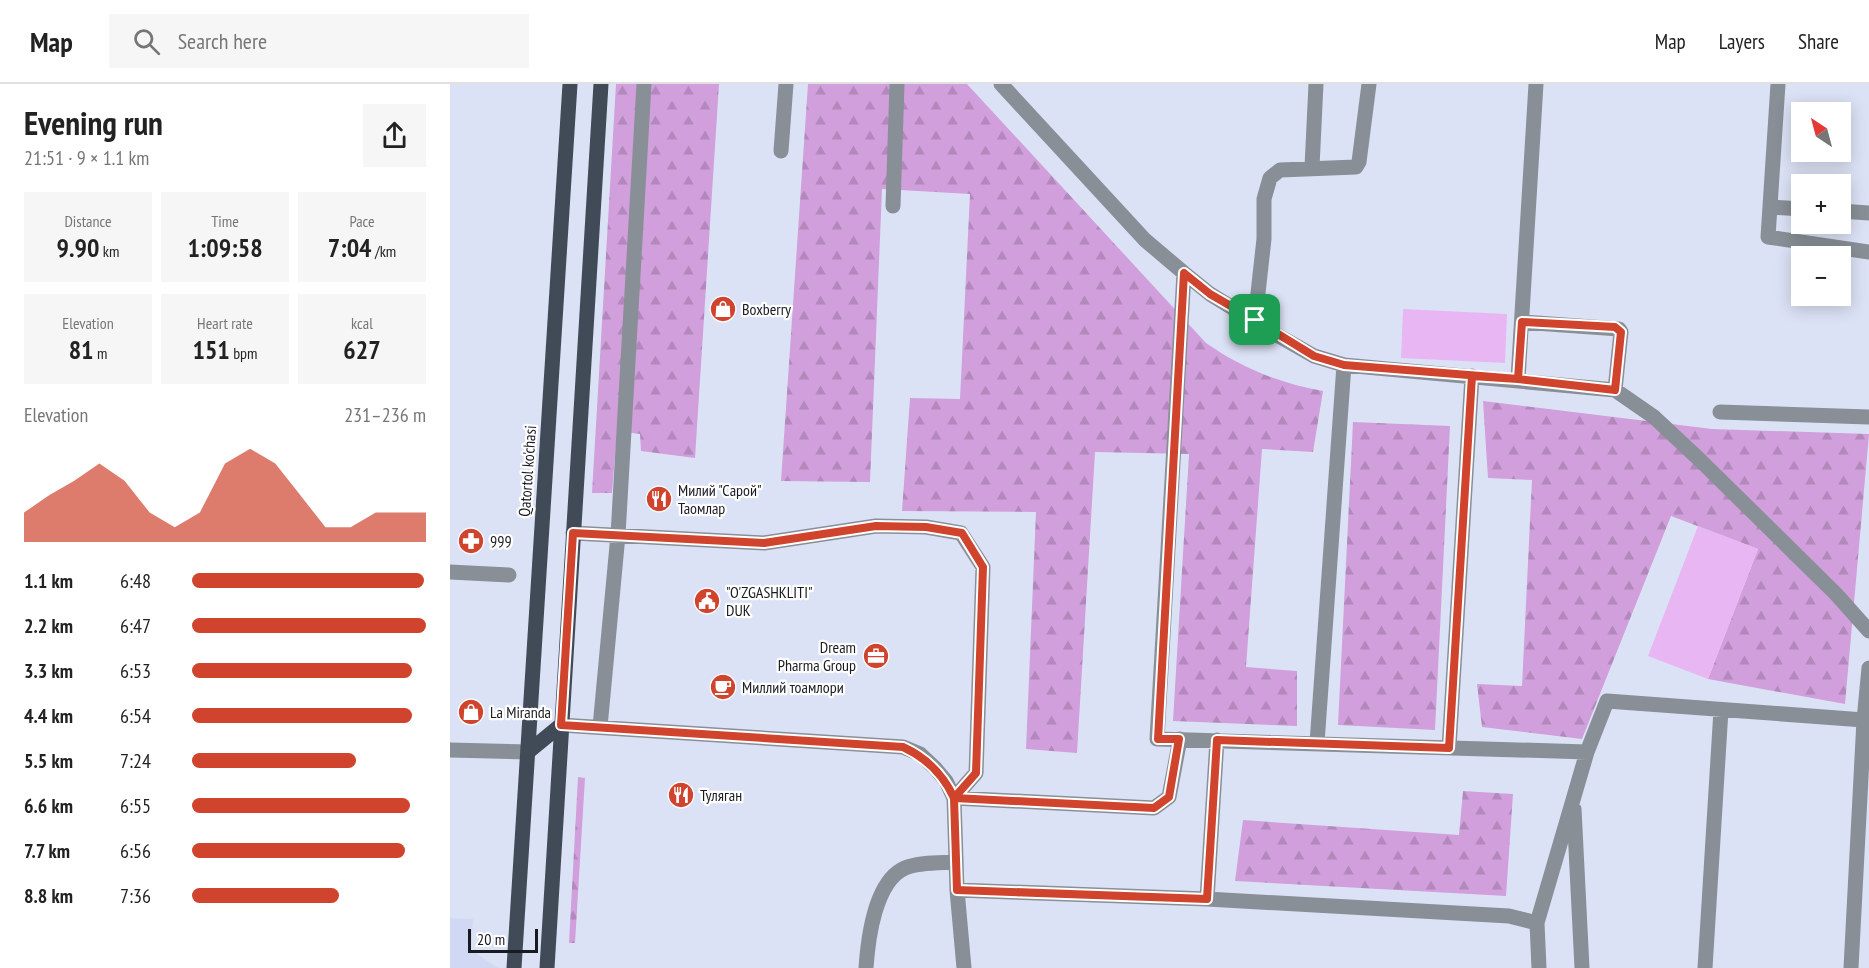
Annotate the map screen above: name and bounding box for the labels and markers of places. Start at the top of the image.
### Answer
shop icon: Boxberry [708,294,738,324]
pin [1229,294,1280,345]
place label: Boxberry [742,299,791,319]
place label: Милий "Сарой" Таомлар [678,480,762,518]
restaurant icon: Милий "Сарой" Таомлар [644,484,674,514]
pharmacy icon: 999 [456,526,486,556]
place label: 999 [490,531,512,551]
place label: "O'ZGASHKLITI" DUK [726,582,813,620]
public building icon: "O'ZGASHKLITI" DUK [692,586,722,616]
place label: Dream Pharma Group [778,637,856,675]
office icon: Dream Pharma Group [861,641,891,671]
cafe icon: Миллий тоамлори [708,672,738,702]
place label: Миллий тоамлори [742,677,844,697]
shop icon: La Miranda [456,697,486,727]
place label: La Miranda [490,702,551,722]
restaurant icon: Туляган [666,780,696,810]
place label: Туляган [700,785,742,805]

